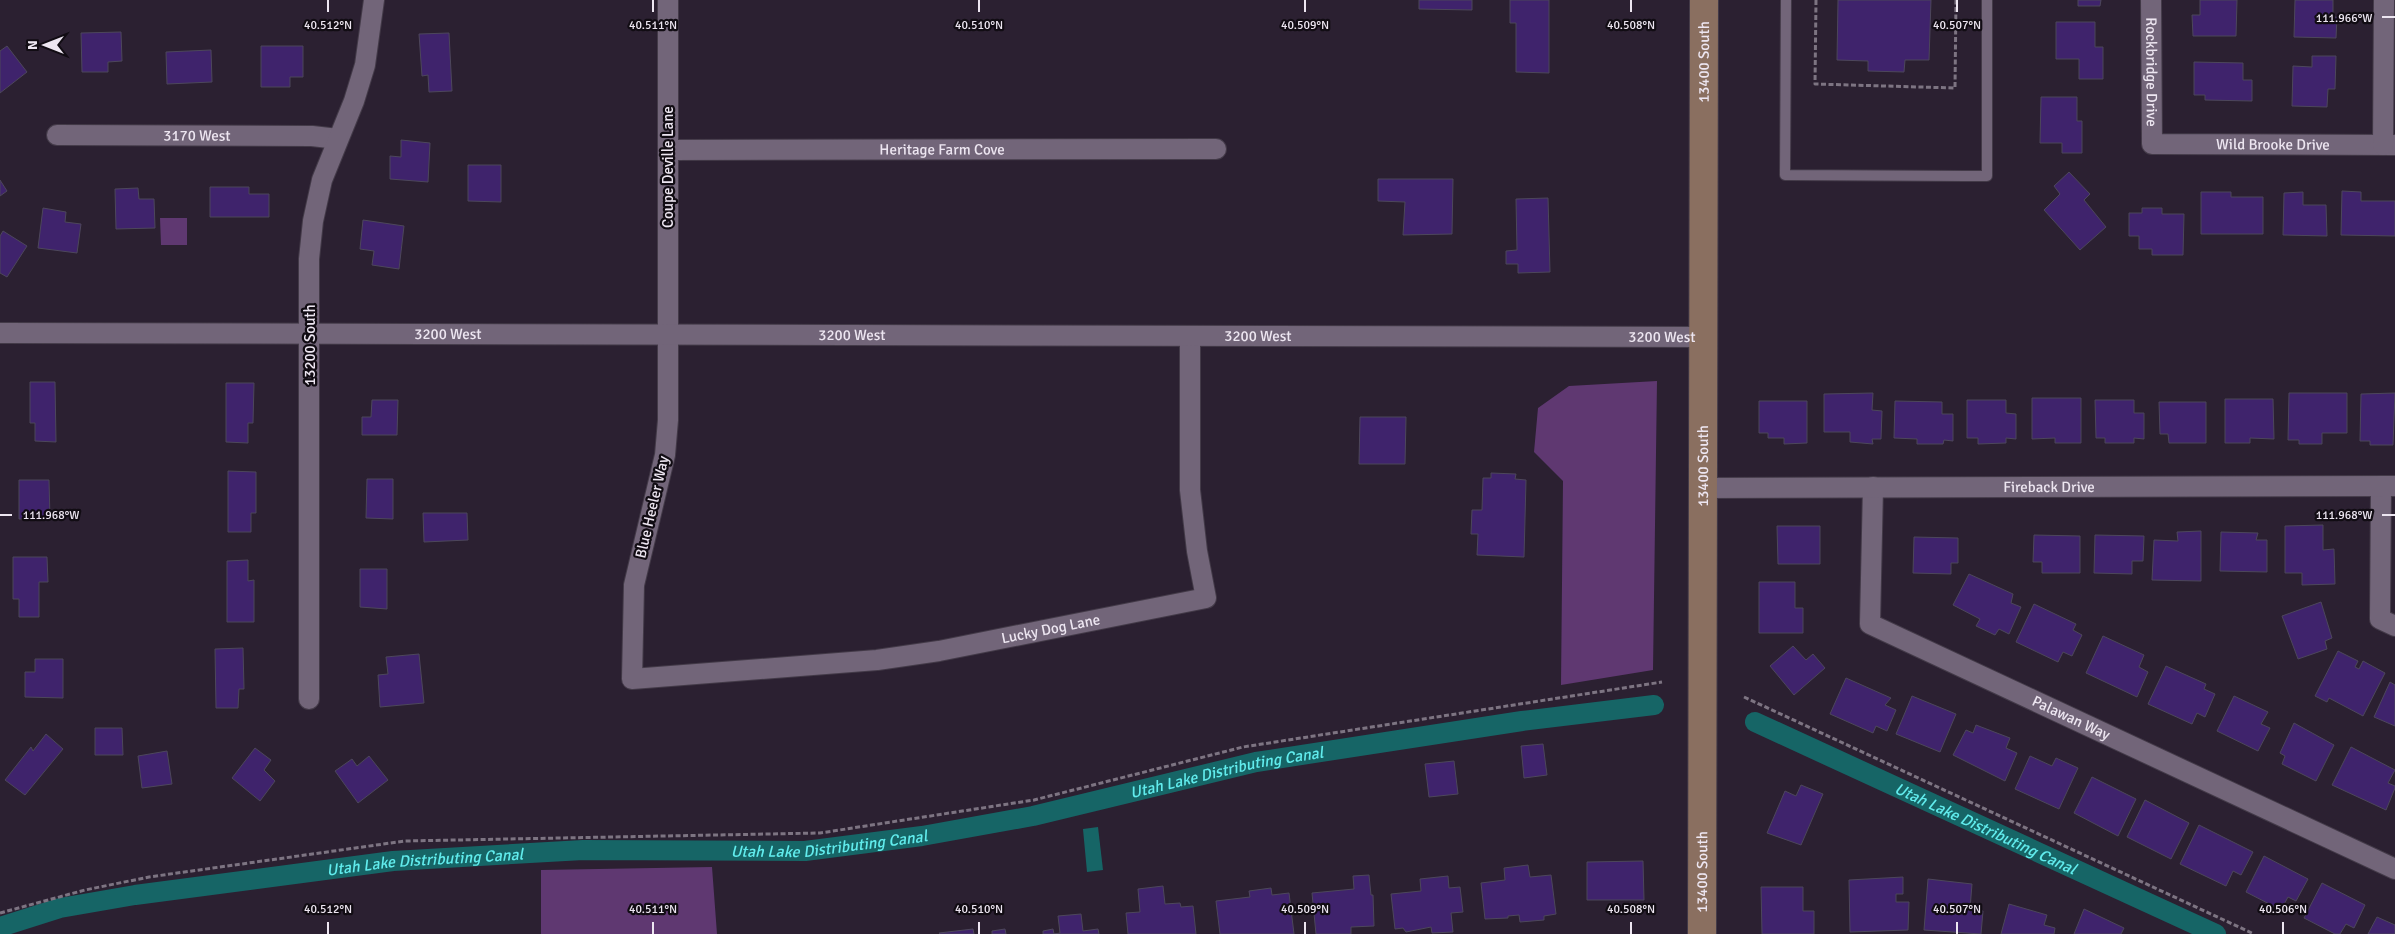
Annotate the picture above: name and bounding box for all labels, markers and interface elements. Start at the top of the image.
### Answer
text: 111.966°W [2316,11,2372,26]
street label: Rockbridge Drive [2142,17,2161,127]
text: 40.512°N [304,18,352,33]
text: 40.511°N [629,18,677,33]
text: 40.510°N [955,18,1003,33]
text: 40.509°N [1281,18,1329,33]
text: 40.508°N [1607,18,1655,33]
text: 40.507°N [1933,18,1981,33]
north arrow [20,20,70,70]
street label: 13400 South [1695,21,1713,103]
text: N [24,40,41,50]
street label: Coupe Deville Lane [659,106,677,228]
street label: 3170 West [163,126,231,145]
street label: Wild Brooke Drive [2216,135,2330,154]
street label: Heritage Farm Cove [879,140,1005,159]
street label: 13200 South [301,304,319,386]
street label: 3200 West [414,325,482,343]
street label: 3200 West [818,326,886,344]
street label: 3200 West [1224,327,1292,345]
street label: 3200 West [1628,328,1696,346]
street label: 13400 South [1694,425,1712,507]
street label: Blue Heeler Way [631,454,673,560]
street label: Fireback Drive [2003,478,2095,496]
text: 111.968°W [23,508,79,523]
text: 111.968°W [2316,508,2372,523]
street label: Lucky Dog Lane [1000,610,1102,647]
street label: Palawan Way [2029,692,2113,744]
water label: Utah Lake Distributing Canal [1128,743,1326,803]
water label: Utah Lake Distributing Canal [1891,779,2080,880]
water label: Utah Lake Distributing Canal [731,826,930,862]
street label: 13400 South [1693,831,1711,913]
water label: Utah Lake Distributing Canal [325,844,525,881]
text: 40.512°N [304,902,352,917]
text: 40.511°N [629,902,677,917]
text: 40.510°N [955,902,1003,917]
text: 40.509°N [1281,902,1329,917]
text: 40.508°N [1607,902,1655,917]
text: 40.507°N [1933,902,1981,917]
text: 40.506°N [2259,902,2307,917]

